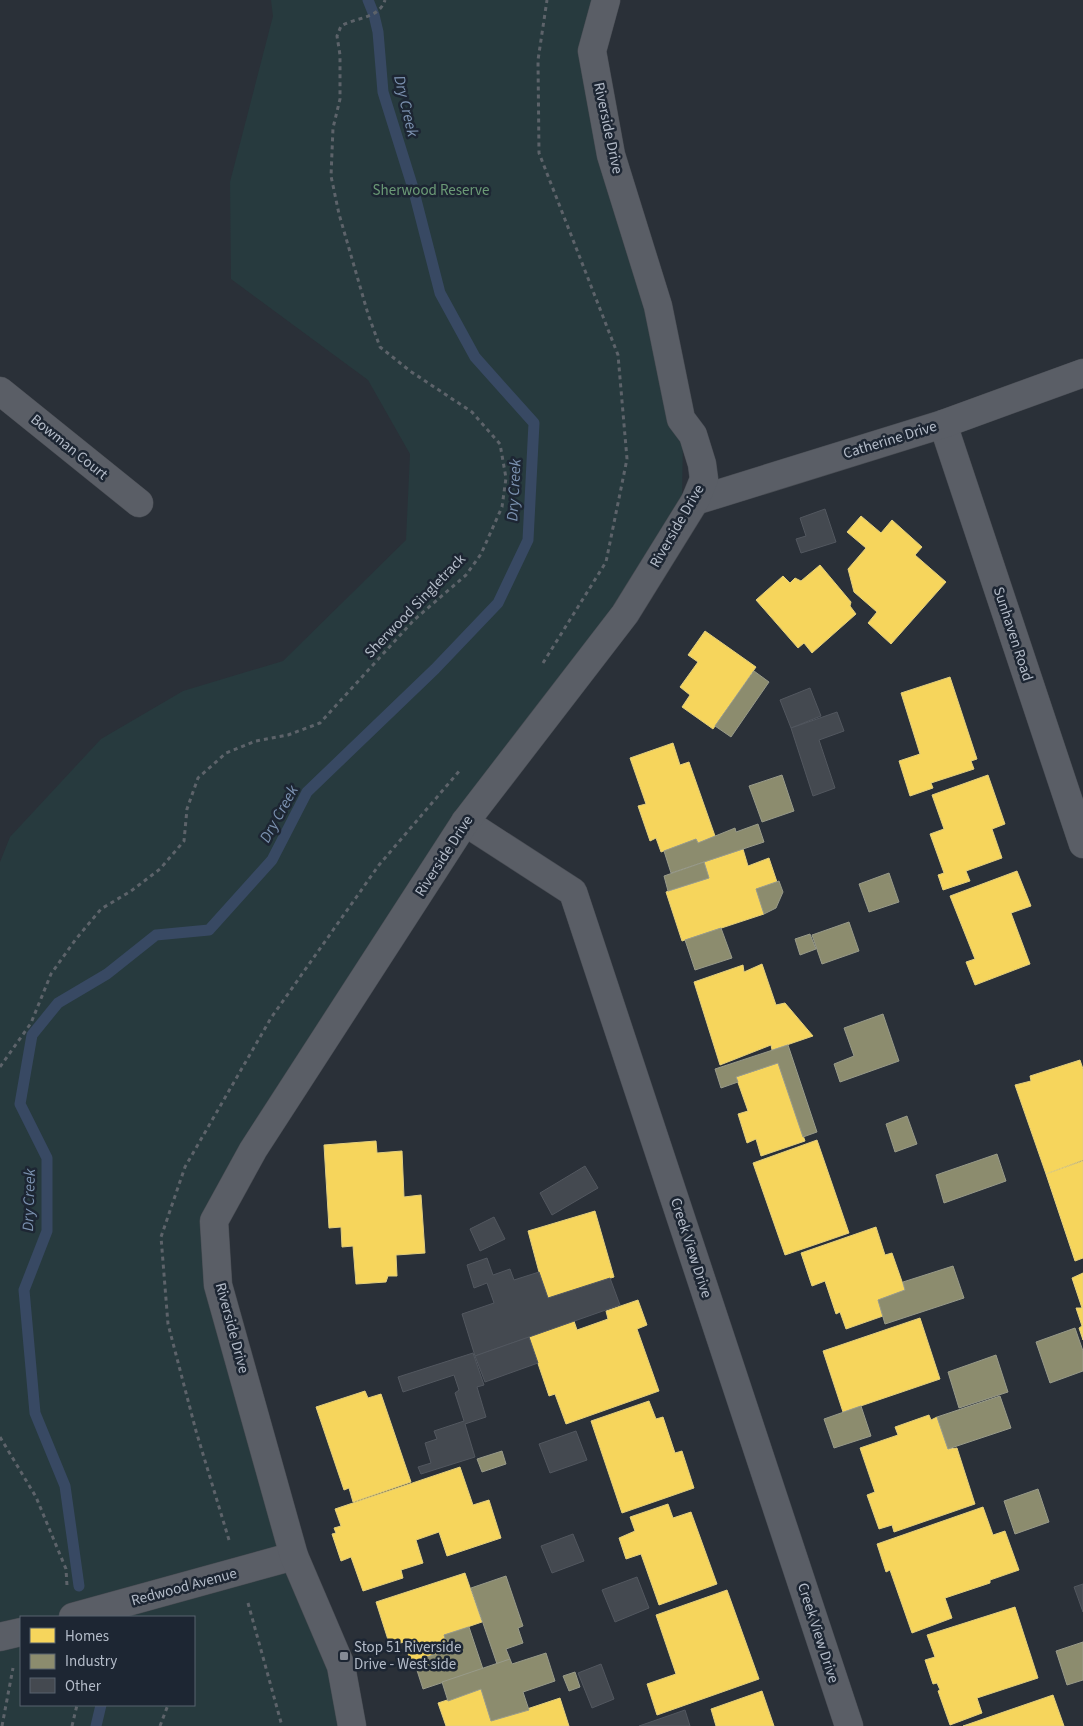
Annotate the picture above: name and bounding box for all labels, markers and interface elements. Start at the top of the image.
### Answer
water label: Dry Creek [388,73,424,139]
street label: Riverside Drive [588,80,628,176]
park label: Sherwood Reserve [373,180,489,201]
street label: Bowman Court [26,409,112,485]
street label: Catherine Drive [841,416,939,464]
water label: Dry Creek [501,458,527,522]
street label: Riverside Drive [645,480,709,572]
street label: Sherwood Singletrack [360,549,471,663]
street label: Sunhaven Road [988,584,1038,684]
water label: Dry Creek [254,781,304,847]
street label: Riverside Drive [410,811,478,901]
water label: Dry Creek [17,1168,41,1232]
street label: Creek View Drive [665,1195,717,1301]
street label: Riverside Drive [210,1280,254,1376]
street label: Redwood Avenue [129,1563,239,1611]
street label: Creek View Drive [792,1580,844,1686]
legend [20,1616,195,1706]
text: Homes [65,1626,109,1647]
place label: Stop 51 Riverside Drive - West side [354,1637,461,1675]
marker: Stop 51 Riverside Drive - West side [338,1650,350,1662]
text: Industry [65,1651,117,1672]
text: Other [65,1676,102,1697]

